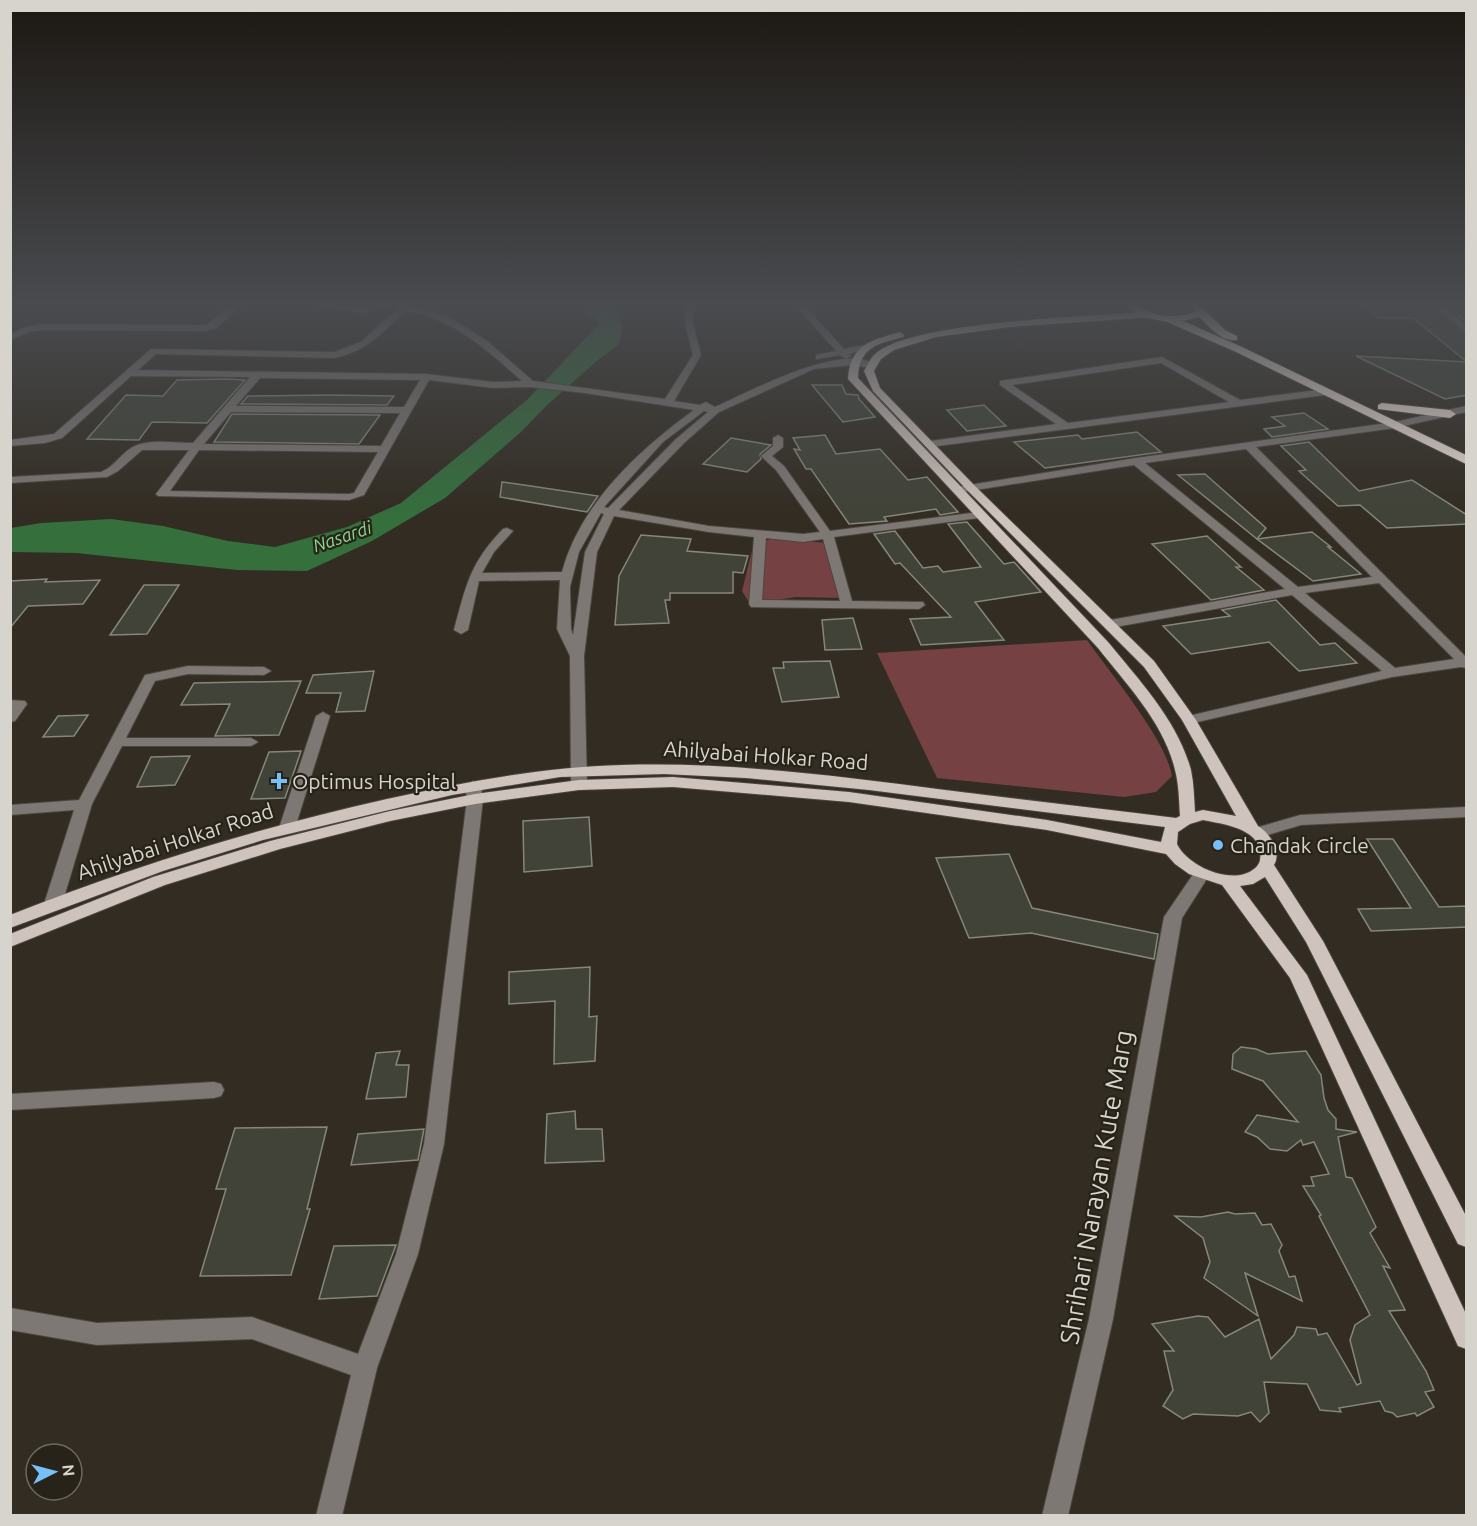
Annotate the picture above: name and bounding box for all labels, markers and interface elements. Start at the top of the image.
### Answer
water label: Nasardi [310,517,374,555]
street label: Ahilyabai Holkar Road [663,736,869,774]
place label: Optimus Hospital [292,769,456,793]
marker: Optimus Hospital [270,772,288,790]
street label: Ahilyabai Holkar Road [74,798,276,884]
place label: Chandak Circle [1230,833,1369,857]
marker: Chandak Circle [1211,838,1225,852]
street label: Shrihari Narayan Kute Marg [1054,1028,1138,1346]
north arrow [24,1442,84,1502]
text: N [59,1464,78,1477]

